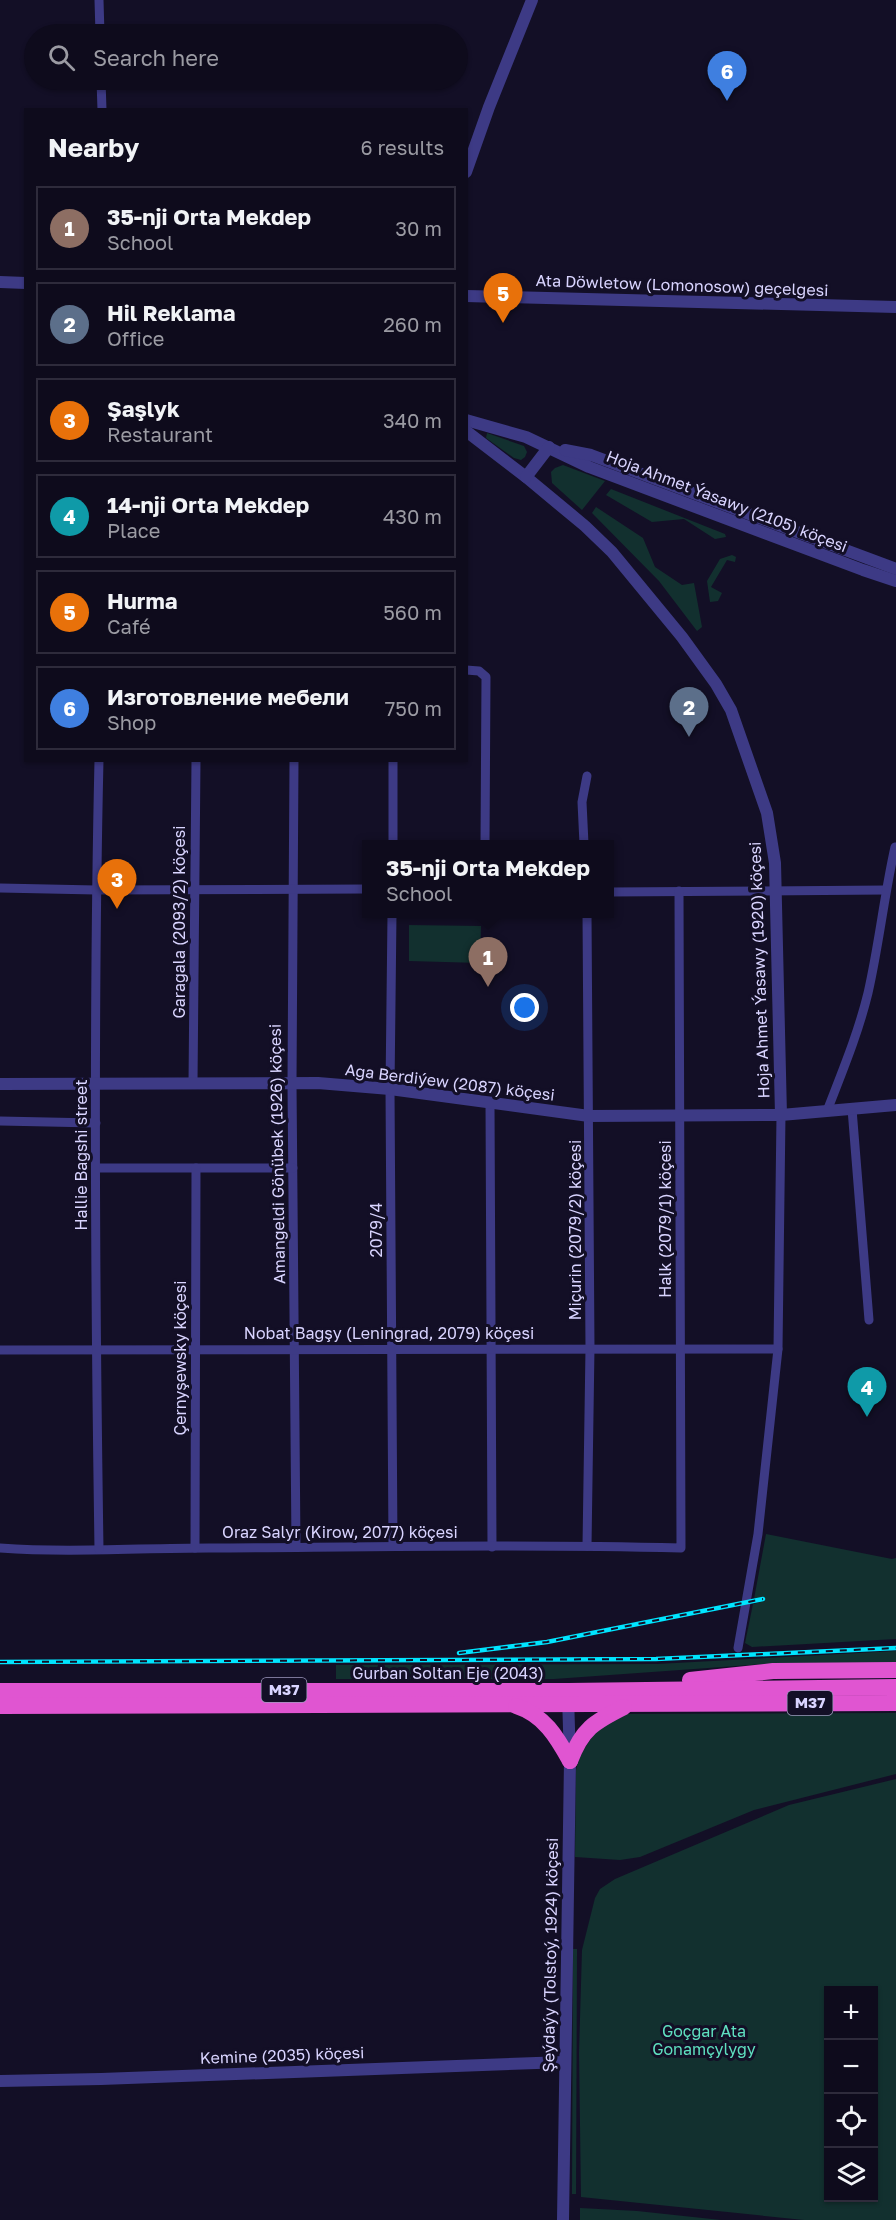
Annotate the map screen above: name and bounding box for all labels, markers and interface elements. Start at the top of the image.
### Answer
search box [24,24,468,90]
icon: search [45,41,78,74]
text: Search here [93,44,219,71]
pin: 6 [708,51,746,101]
text: Nearby [48,132,139,163]
text: 6 results [360,135,444,159]
text: 35-nji Orta Mekdep [107,203,311,230]
text: 1 [64,216,75,240]
text: 30 m [395,216,442,240]
text: School [107,230,173,254]
street label: Ata Döwletow (Lomonosow) geçelgesi [535,270,829,300]
pin: 5 [484,274,522,323]
text: Hil Reklama [107,299,235,326]
text: 2 [63,312,76,336]
text: 260 m [383,312,442,336]
text: Office [107,326,164,350]
text: Şaşlyk [107,395,180,422]
text: 3 [63,408,76,432]
text: 340 m [383,408,442,432]
text: Restaurant [107,422,213,446]
street label: Hoja Ahmet Ýasawy (2105) köçesi [604,446,850,556]
text: 14-nji Orta Mekdep [107,491,309,518]
text: 4 [63,504,76,528]
text: 430 m [383,504,442,528]
text: Place [107,518,160,542]
text: Hurma [107,587,177,614]
text: 5 [63,600,76,624]
text: 560 m [383,600,442,624]
text: Café [107,614,151,638]
text: Изготовление мебели [107,683,349,710]
pin: 2 [670,688,708,737]
text: 6 [63,696,76,720]
text: 750 m [385,696,442,720]
text: Shop [107,710,156,734]
street label: Garagala (2093/2) köçesi [169,826,189,1018]
popup [362,840,614,918]
street label: Hoja Ahmet Ýasawy (1920) köçesi [745,841,773,1099]
text: 35-nji Orta Mekdep [386,854,590,881]
pin: 3 [98,860,136,909]
text: School [386,881,452,905]
pin: 1 [468,938,508,987]
your location [510,993,539,1022]
street label: Amangeldi Gönübek (1926) köçesi [265,1024,289,1284]
street label: Aga Berdiýew (2087) köçesi [344,1059,556,1105]
street label: Hallie Bagshi street [71,1079,91,1231]
street label: Miçurin (2079/2) köçesi [565,1140,585,1320]
street label: Halk (2079/1) köçesi [655,1140,675,1298]
street label: 2079/4 [366,1203,386,1257]
street label: Çernyşewsky köçesi [170,1280,190,1436]
street label: Nobat Bagşy (Leningrad, 2079) köçesi [244,1323,534,1343]
pin: 4 [848,1368,886,1417]
street label: Oraz Salyr (Kirow, 2077) köçesi [222,1522,458,1542]
street label: Gurban Soltan Eje (2043) [352,1663,544,1683]
road number: M37 [262,1678,306,1702]
road number: M37 [788,1691,832,1715]
street label: Şeýdaýy (Tolstoý, 1924) köçesi [538,1837,562,2073]
map controls [824,1986,878,2202]
button: + [824,1986,878,2040]
park label: Goçgar Ata Gonamçylygy [652,2021,756,2059]
button: − [824,2040,878,2094]
street label: Kemine (2035) köçesi [199,2042,365,2068]
button: locate [824,2094,878,2148]
button: layers [824,2148,878,2202]

